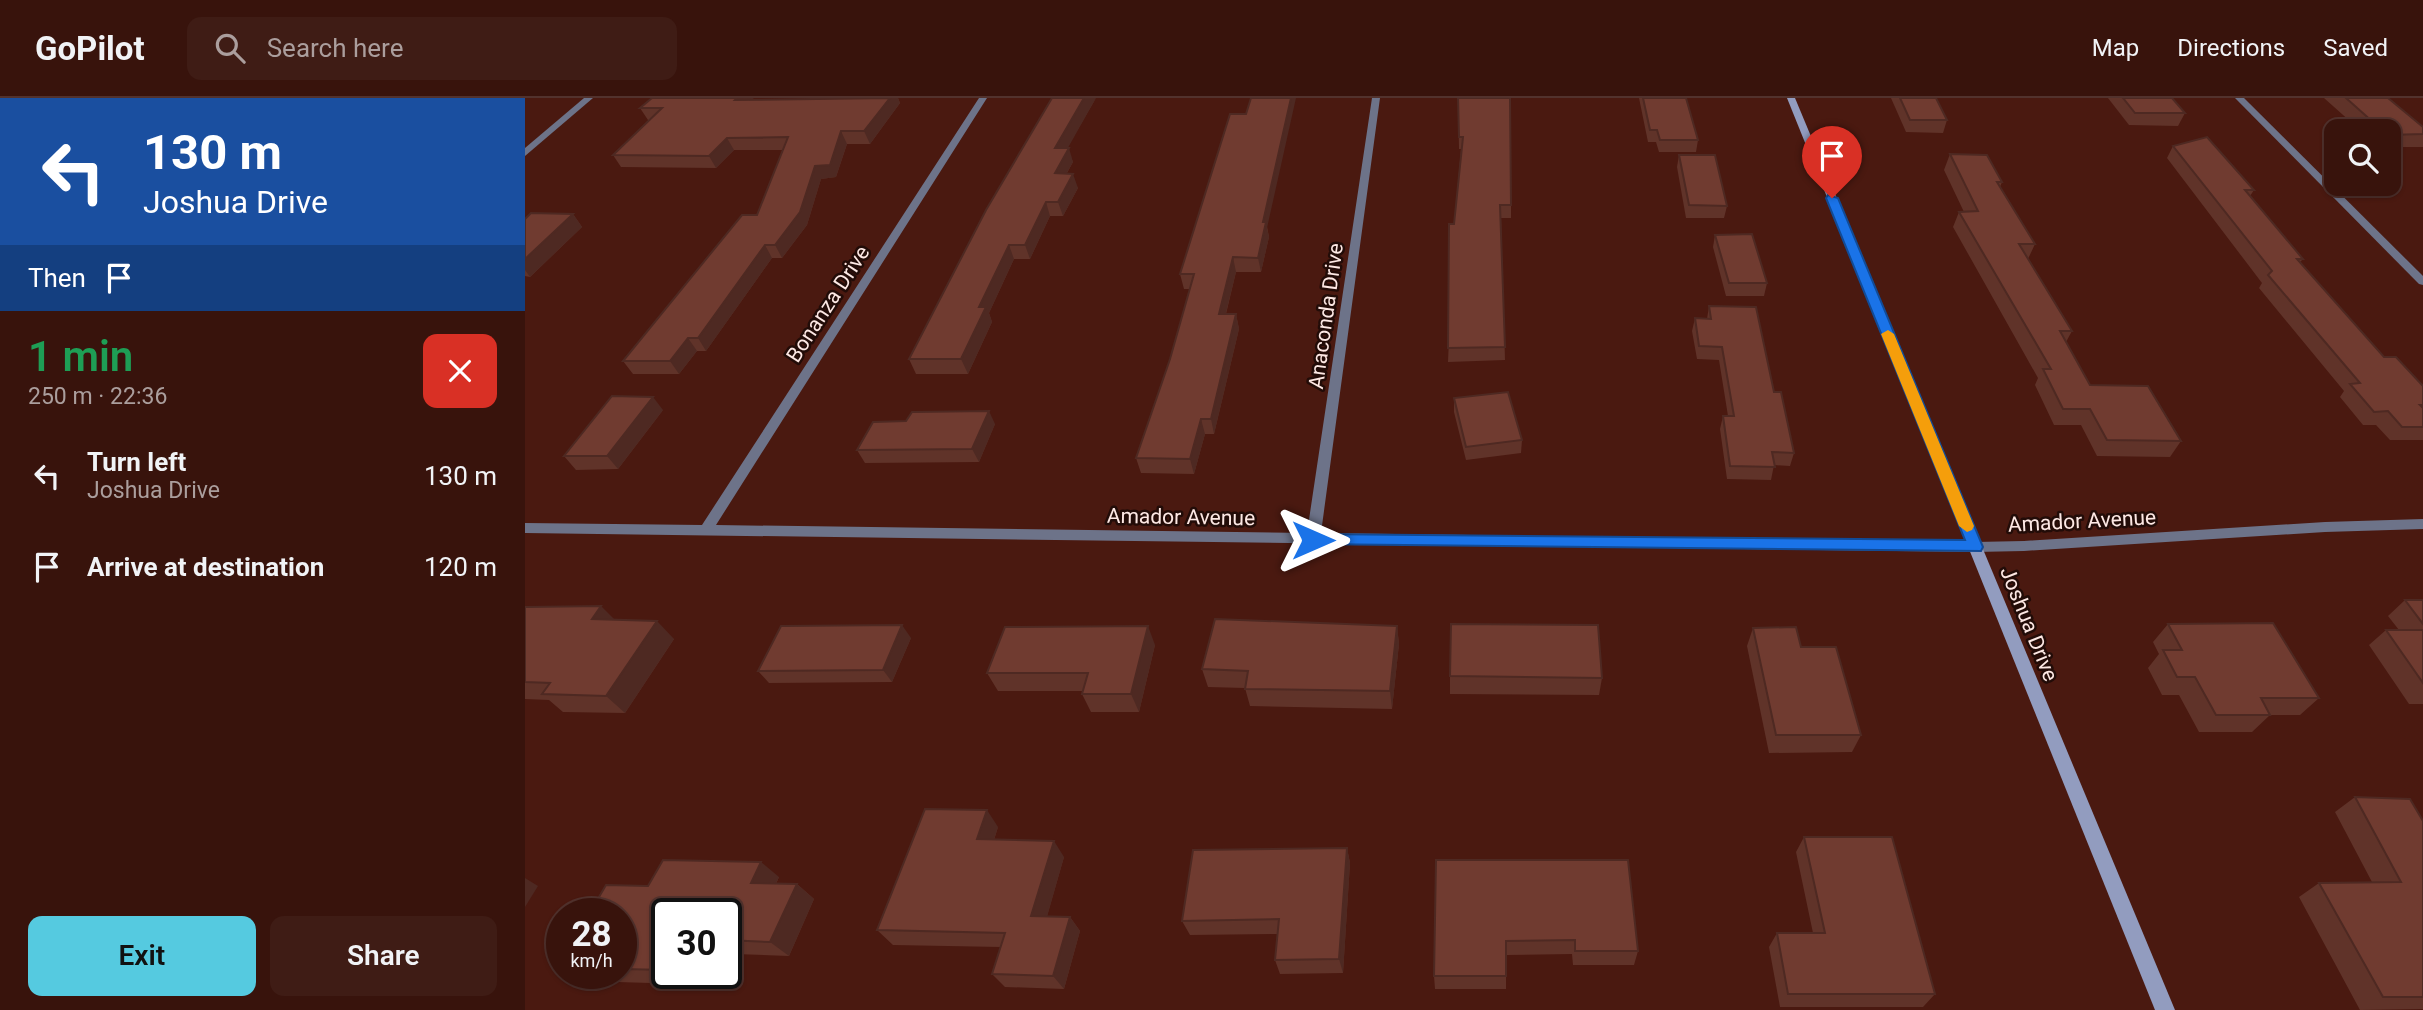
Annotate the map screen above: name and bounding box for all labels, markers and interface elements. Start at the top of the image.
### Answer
search box [187,17,677,80]
text: GoPilot [35,29,145,68]
icon: search [211,29,249,67]
text: Search here [267,33,403,63]
text: Map [2092,34,2139,62]
text: Directions [2177,34,2285,62]
text: Saved [2323,34,2388,62]
map controls [2324,119,2401,196]
button: search [2324,119,2401,196]
text: 130 m [143,124,282,181]
icon: left [28,126,119,217]
pin [1802,126,1862,198]
icon: arrive [1813,137,1851,175]
text: Joshua Drive [143,183,328,221]
street label: Bonanza Drive [781,241,875,367]
street label: Anaconda Drive [1304,242,1348,390]
icon: arrive [100,259,138,297]
text: Then [28,263,86,293]
text: 1 min [28,332,133,381]
button: close [423,334,497,408]
text: 250 m · 22:36 [28,383,167,410]
text: Turn left [87,447,186,477]
icon: left [28,457,66,495]
text: 130 m [424,461,497,491]
text: Joshua Drive [87,477,220,504]
position arrow [1276,503,1350,577]
street label: Amador Avenue [1107,504,1255,530]
street label: Amador Avenue [2007,505,2157,537]
icon: arrive [28,548,66,586]
text: Arrive at destination [87,552,324,582]
text: 120 m [424,552,497,582]
street label: Joshua Drive [1995,563,2063,685]
speed limit sign: 30 [651,898,742,989]
text: 28 [571,914,612,955]
button: Exit [28,916,256,996]
button: Share [270,916,497,996]
text: km/h [570,950,613,971]

